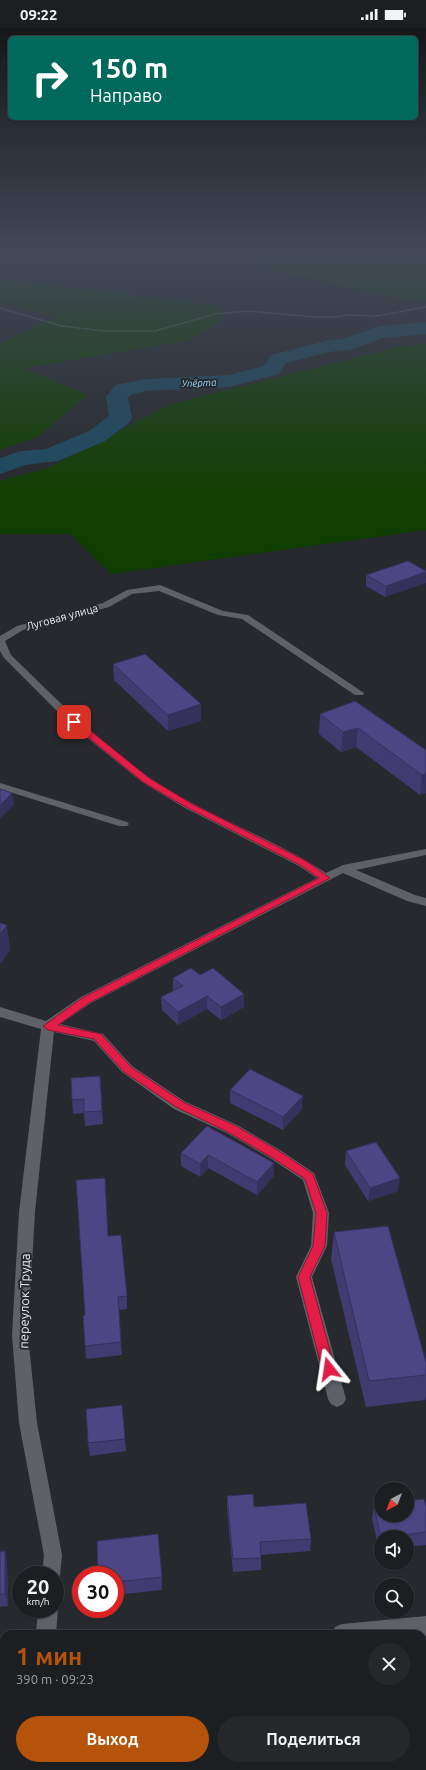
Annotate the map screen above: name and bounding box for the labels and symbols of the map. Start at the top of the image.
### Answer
water label: Упёрта [180,377,217,389]
street label: Луговая улица [25,602,99,632]
pin [57,705,91,739]
street label: переулок Труда [16,1253,32,1349]
position arrow [308,1348,350,1390]
north arrow [374,1482,414,1522]
speed limit sign: 30 [72,1566,124,1618]

